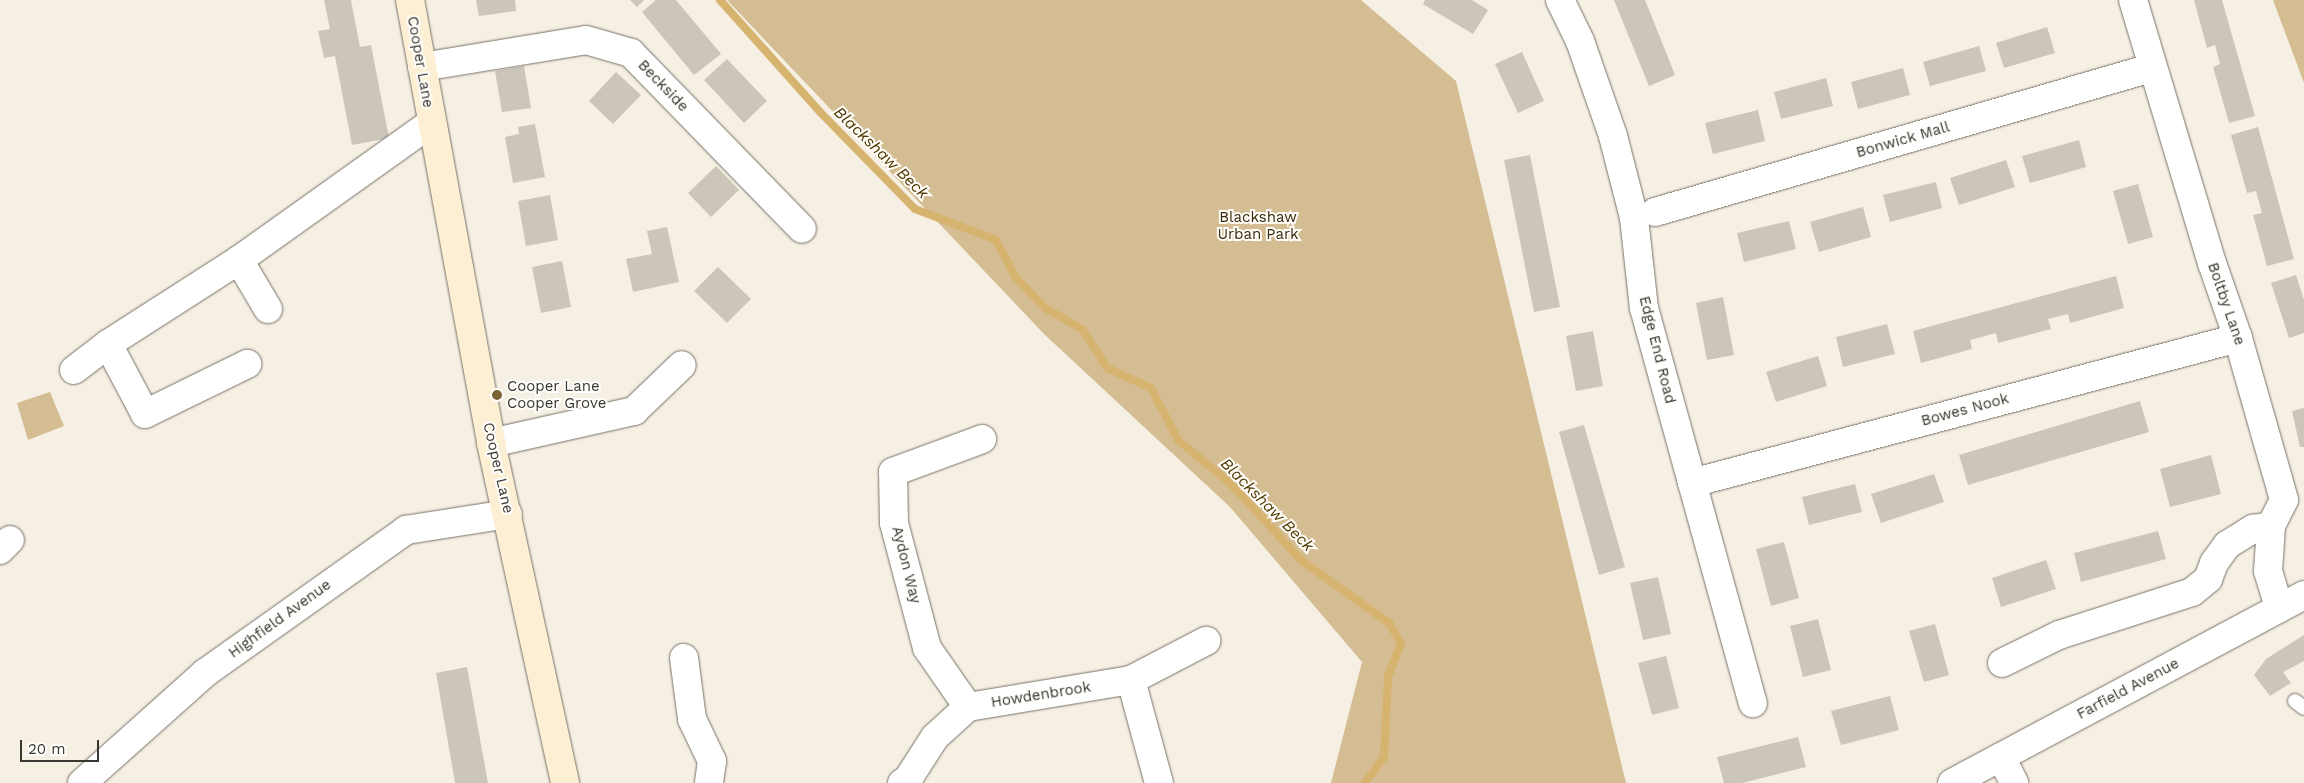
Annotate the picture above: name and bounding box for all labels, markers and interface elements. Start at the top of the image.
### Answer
street label: Cooper Lane [403,15,437,109]
street label: Beckside [634,56,692,116]
water label: Blackshaw Beck [830,103,932,203]
street label: Bonwick Mall [1854,118,1952,162]
park label: Blackshaw Urban Park [1217,208,1299,243]
street label: Boltby Lane [2203,260,2249,348]
street label: Edge End Road [1635,294,1679,406]
place label: Cooper Lane Cooper Grove [507,377,607,412]
marker: Cooper Lane Cooper Grove [491,389,503,401]
street label: Bowes Nook [1919,390,2011,430]
street label: Cooper Lane [479,421,517,515]
water label: Blackshaw Beck [1216,454,1318,556]
street label: Aydon Way [888,524,924,606]
street label: Highfield Avenue [225,576,335,662]
street label: Farfield Avenue [2074,654,2182,724]
street label: Howdenbrook [990,678,1092,712]
scale bar [22,730,101,762]
text: 20 m [28,740,66,758]

